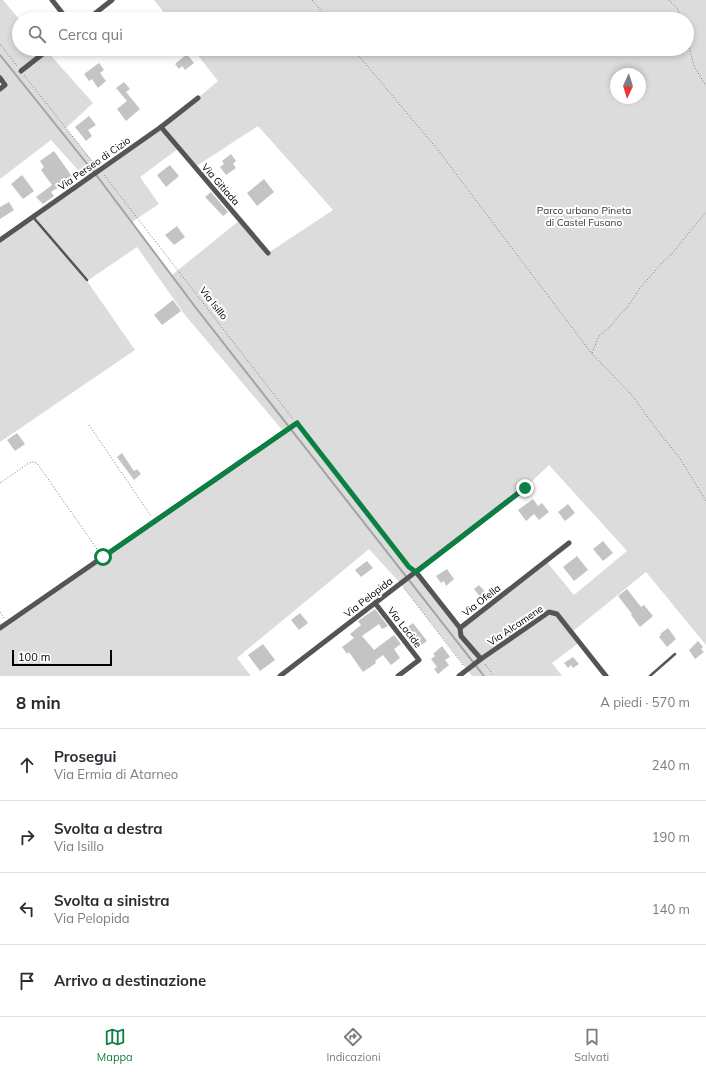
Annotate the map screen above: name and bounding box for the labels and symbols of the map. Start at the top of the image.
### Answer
north arrow [610,68,646,104]
street label: Via Perseo di Cizio [56,133,133,193]
street label: Via Gitiada [199,161,242,208]
park label: Parco urbano Pineta di Castel Fusano [537,204,631,229]
street label: Via Isillo [197,284,231,323]
route end [516,479,534,497]
route start [94,548,112,566]
street label: Via Pelopida [341,574,395,620]
street label: Via Ofella [460,581,503,619]
street label: Via Alcamene [485,602,546,649]
street label: Via Lacide [385,604,425,650]
scale bar [12,648,112,667]

